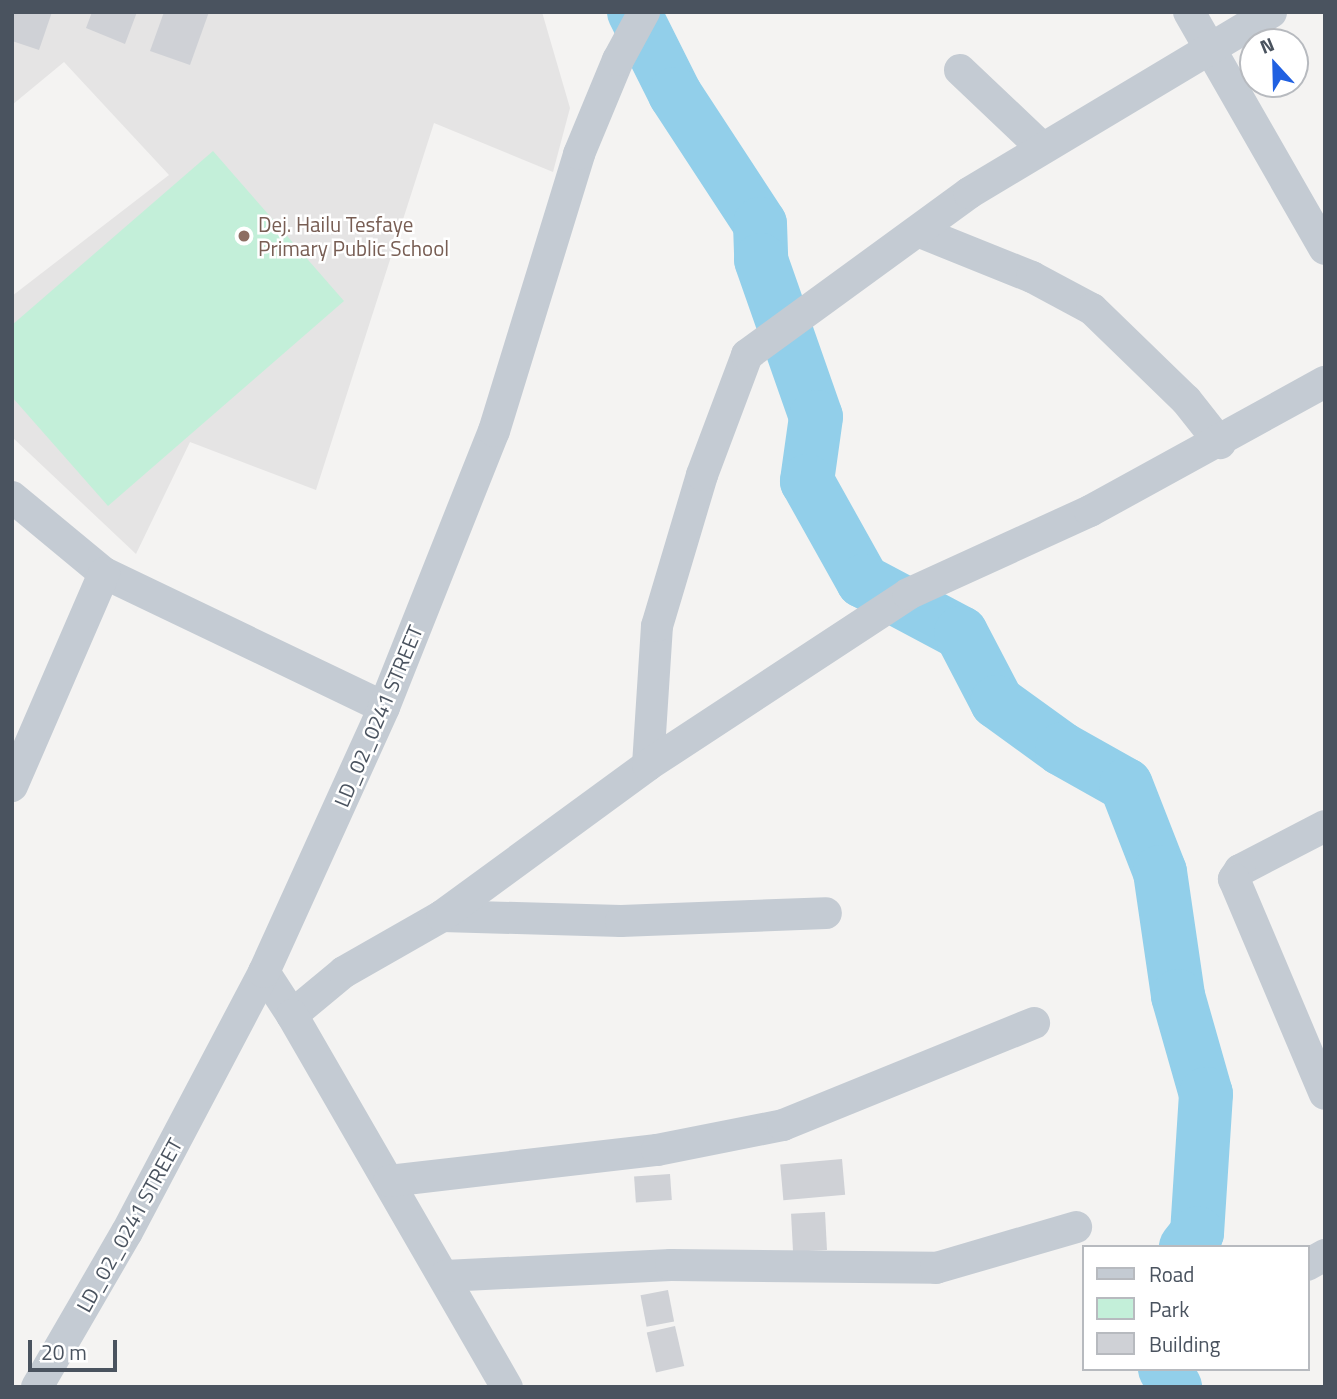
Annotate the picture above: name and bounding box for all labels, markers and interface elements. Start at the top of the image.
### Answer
north arrow [1239,28,1309,98]
text: N [1255,29,1278,61]
place label: Dej. Hailu Tesfaye Primary Public School [258,211,449,261]
marker: Dej. Hailu Tesfaye Primary Public School [236,228,252,244]
street label: LD_02_0241 STREET [328,621,428,811]
street label: LD_02_0241 STREET [71,1134,187,1316]
legend [1082,1245,1309,1371]
text: Road [1149,1258,1194,1290]
text: Park [1149,1293,1189,1325]
scale bar [32,1326,121,1370]
text: Building [1149,1328,1220,1360]
text: 20 m [41,1336,87,1368]

